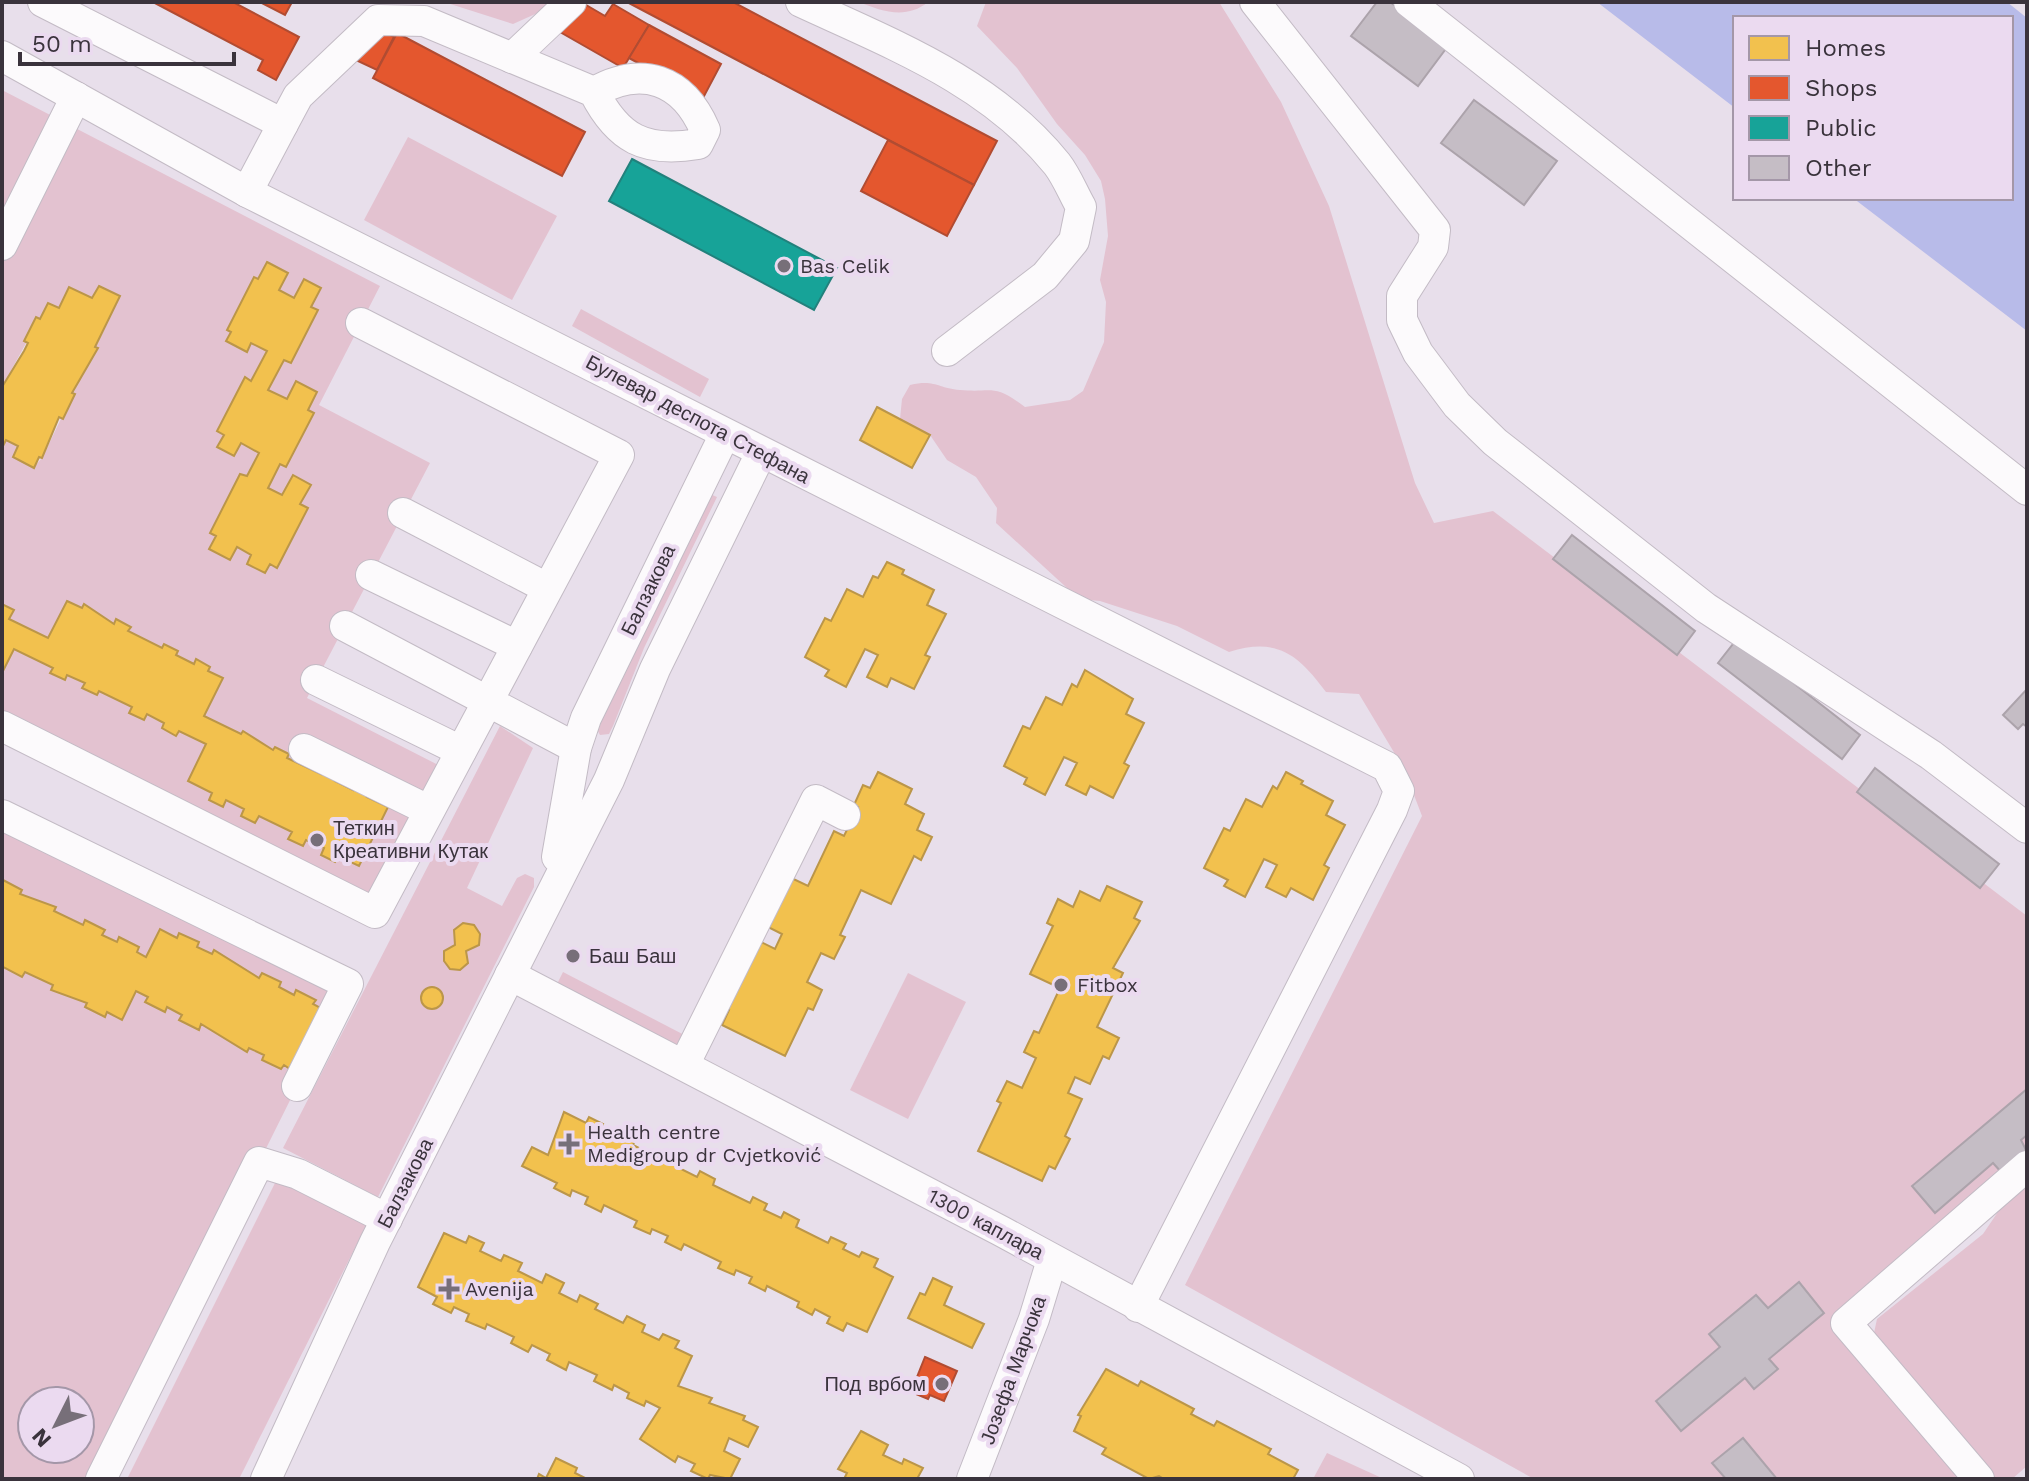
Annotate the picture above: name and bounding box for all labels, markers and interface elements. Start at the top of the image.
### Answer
scale bar [20,16,234,66]
legend [1733,16,2013,200]
text: 50 m [32,30,92,58]
text: Homes [1805,34,1886,62]
text: Shops [1805,74,1877,102]
text: Public [1805,114,1877,142]
text: Other [1805,154,1872,182]
place label: Bas Celik [800,254,890,278]
marker: Bas Celik [775,257,793,275]
street label: Булевар деспота Стефана [582,350,815,489]
street label: Балзакова [616,540,681,639]
place label: Теткин Креативни Кутак [333,816,488,863]
marker: Теткин Креативни Кутак [308,831,326,849]
place label: Баш Баш [589,944,676,968]
marker: Баш Баш [564,947,582,965]
place label: Fitbox [1077,973,1138,997]
marker: Fitbox [1052,976,1070,994]
place label: Health centre Medigroup dr Cvjetković [587,1120,822,1167]
street label: Балзакова [372,1133,438,1232]
marker: Health centre Medigroup dr Cvjetković [558,1133,580,1155]
street label: 1300 каплара [924,1184,1049,1265]
place label: Avenija [465,1277,534,1301]
marker: Avenija [440,1280,458,1298]
street label: Јозефа Марчока [975,1292,1051,1447]
place label: Под врбом [824,1372,926,1396]
marker: Под врбом [933,1375,951,1393]
north arrow [16,1385,96,1465]
text: N [27,1424,56,1452]

